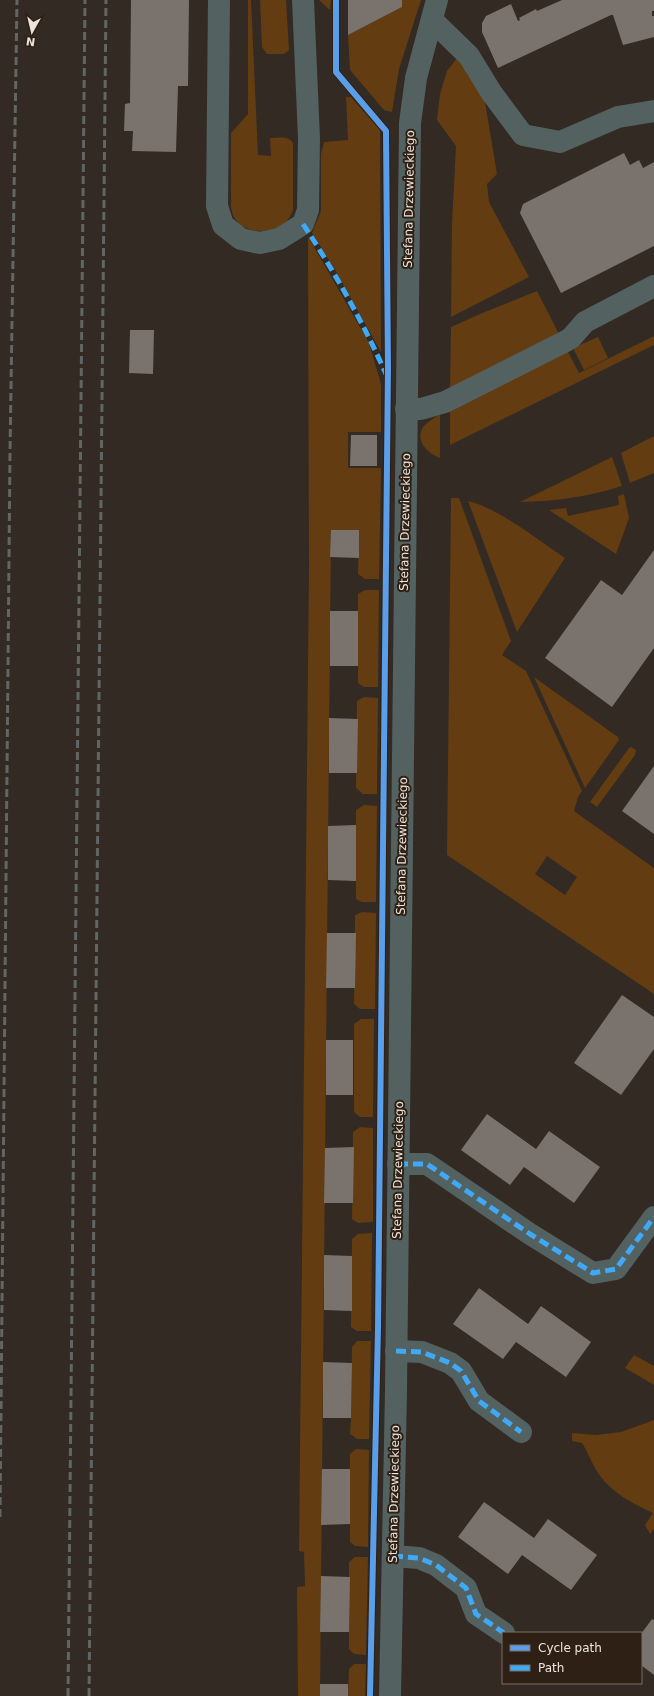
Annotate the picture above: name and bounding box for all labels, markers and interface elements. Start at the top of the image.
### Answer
north arrow [12,12,52,52]
text: N [25,34,36,48]
street label: Stefana Drzewieckiego [401,130,417,268]
street label: Stefana Drzewieckiego [397,453,413,591]
street label: Stefana Drzewieckiego [394,777,410,915]
street label: Stefana Drzewieckiego [390,1101,406,1239]
street label: Stefana Drzewieckiego [386,1425,402,1563]
legend [502,1632,642,1684]
text: Cycle path [538,1641,602,1655]
text: Path [538,1661,564,1675]

